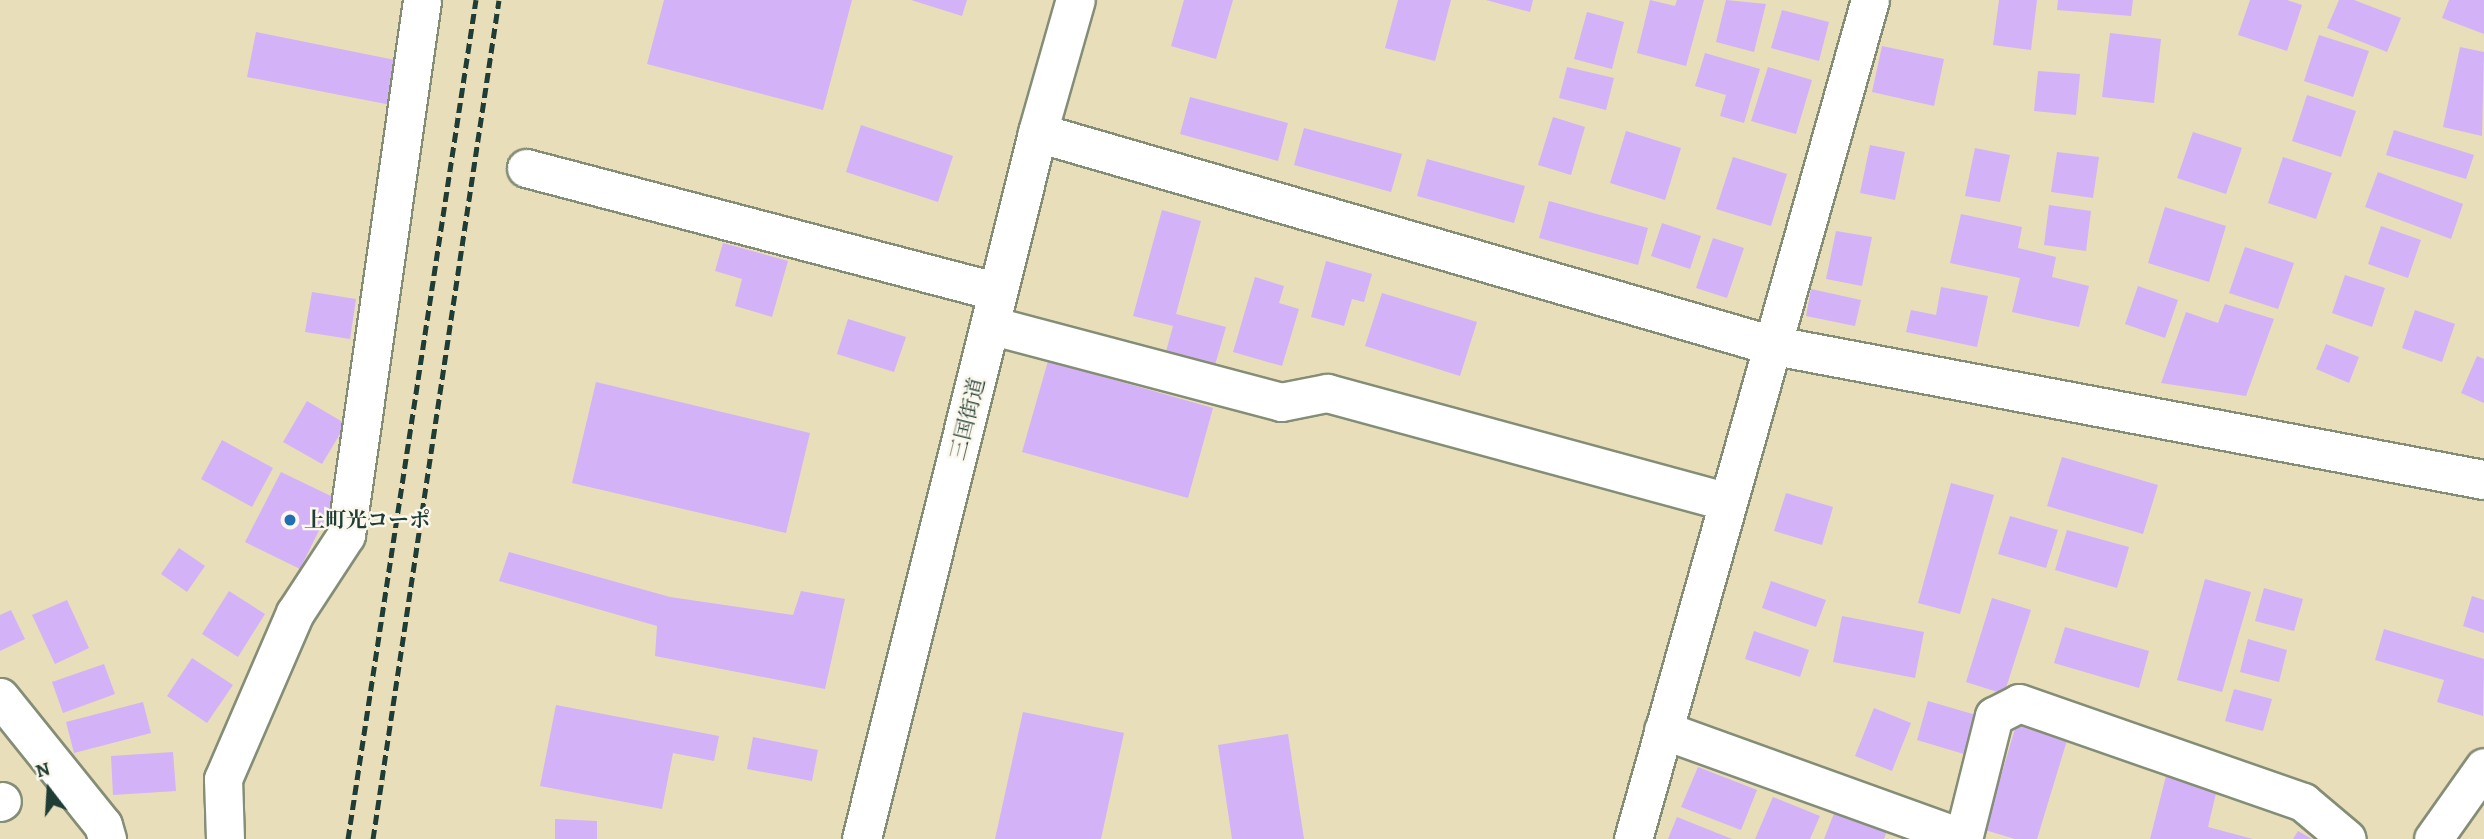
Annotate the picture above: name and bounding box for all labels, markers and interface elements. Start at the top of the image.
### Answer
street label: 三国街道 [945,375,989,463]
place label: 上町光コーポ [304,507,430,533]
marker: 上町光コーポ [282,512,298,528]
north arrow [14,755,84,825]
text: N [32,755,53,784]

